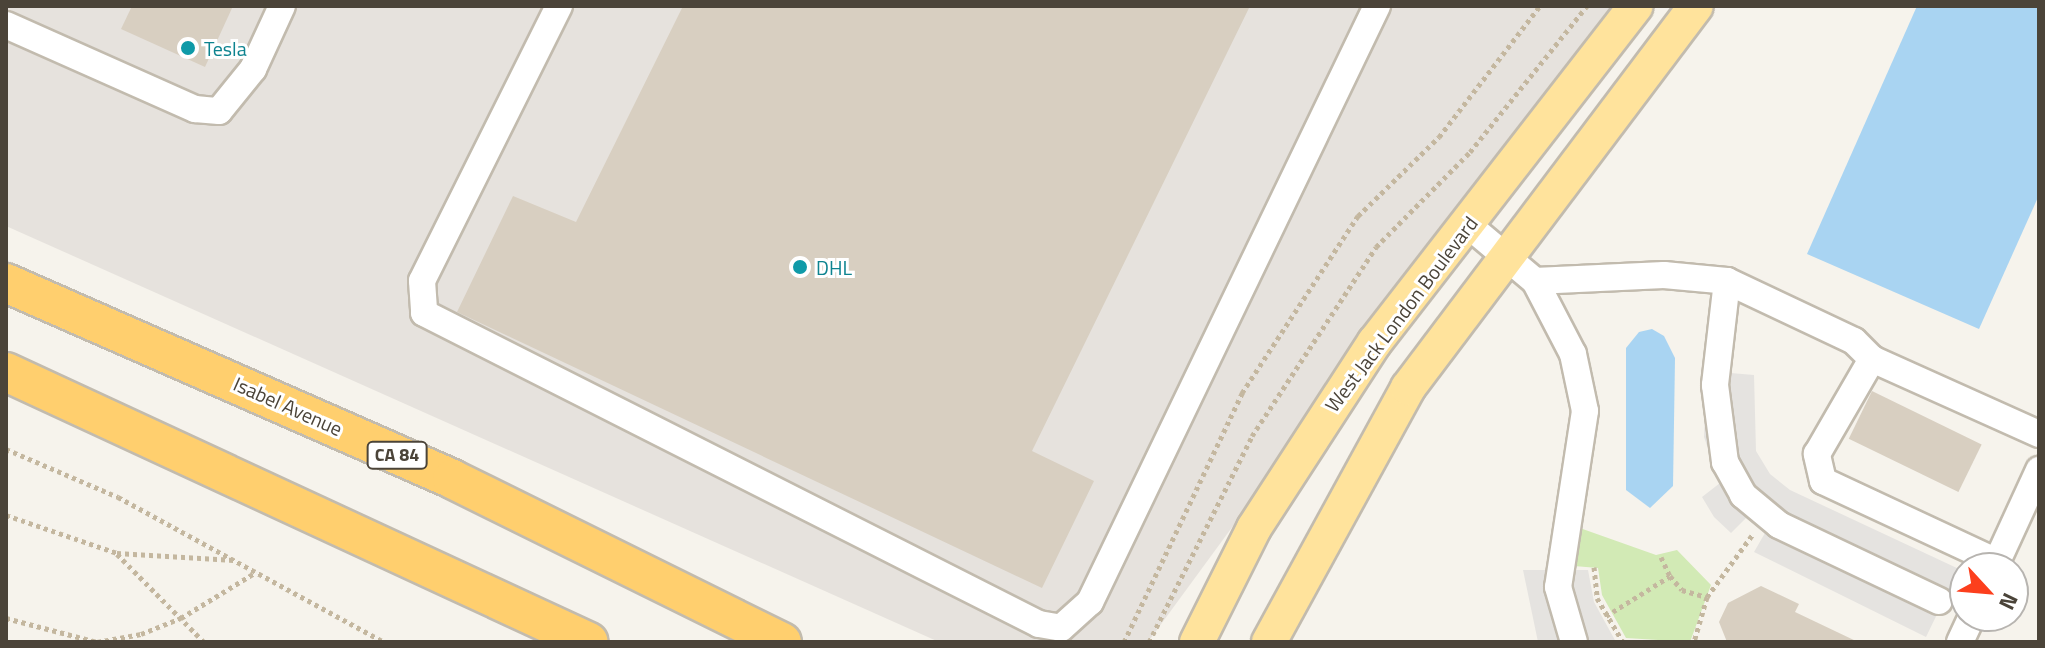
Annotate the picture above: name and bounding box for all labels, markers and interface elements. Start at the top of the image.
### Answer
place label: Tesla [204,36,247,60]
marker: Tesla [179,39,197,57]
street label: West Jack London Boulevard [1320,212,1482,416]
place label: DHL [816,255,852,279]
marker: DHL [791,258,809,276]
street label: Isabel Avenue [230,371,346,441]
road number: CA 84 [365,441,429,469]
north arrow [1949,552,2029,632]
text: N [1990,587,2027,616]

